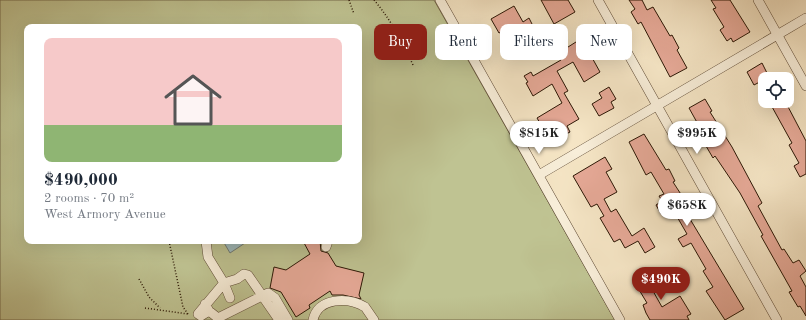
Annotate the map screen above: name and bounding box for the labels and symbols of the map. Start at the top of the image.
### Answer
pin: $815K [511,121,567,155]
pin: $995K [669,121,725,155]
pin: $658K [659,193,715,227]
pin: $490K [633,267,689,301]

